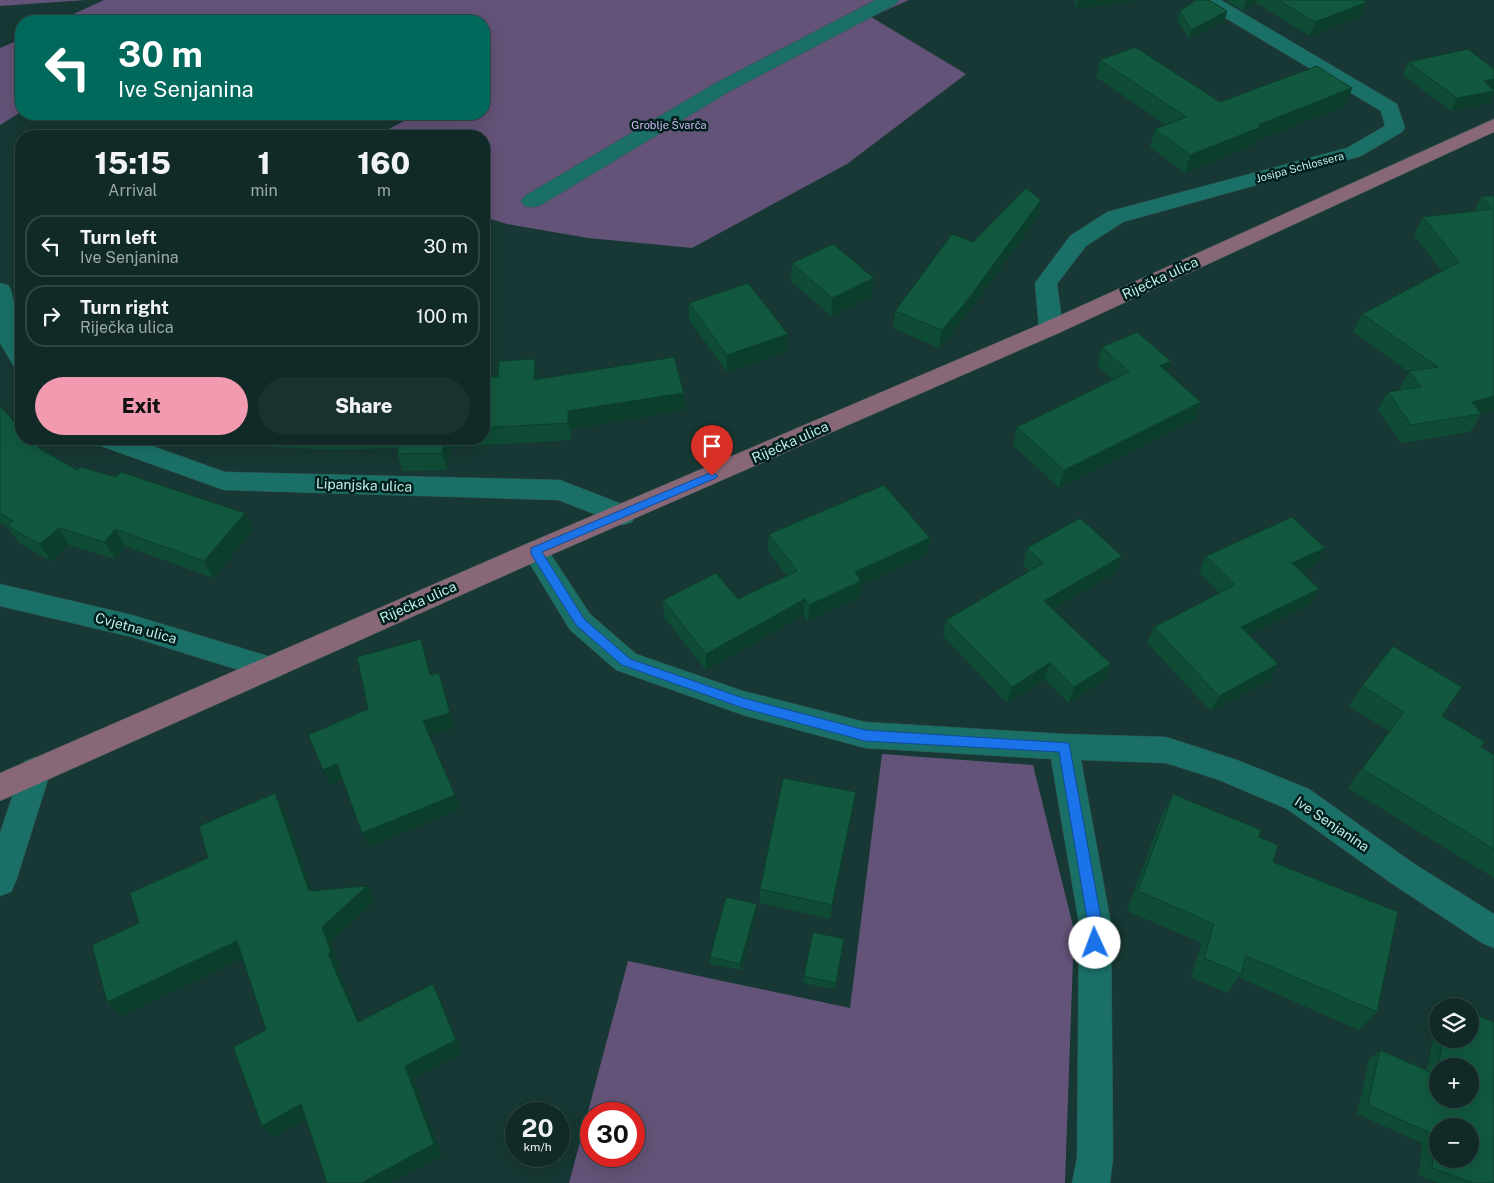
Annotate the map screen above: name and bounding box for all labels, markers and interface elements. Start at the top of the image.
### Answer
text: 30 m [118,34,203,75]
icon: left [35,35,100,100]
text: Ive Senjanina [118,76,254,102]
park label: Groblje Švarča [631,118,707,131]
text: 15:15 [95,145,171,181]
text: 1 [258,145,271,181]
text: 160 [357,145,410,181]
street label: Josipa Schlossera [1255,149,1345,185]
text: Arrival [108,181,157,200]
text: min [251,181,278,200]
text: m [377,181,391,200]
text: Turn left [80,226,157,248]
icon: left [37,232,65,260]
text: 30 m [423,235,468,257]
text: Ive Senjanina [80,248,179,267]
street label: Riječka ulica [1119,253,1201,303]
text: Turn right [80,296,169,318]
icon: right [37,302,65,330]
text: 100 m [416,305,468,327]
text: Riječka ulica [80,318,174,337]
button: Exit [35,377,248,435]
button: Share [258,377,470,435]
street label: Riječka ulica [749,418,831,466]
pin [691,425,733,476]
icon: arrive [698,432,726,460]
street label: Lipanjska ulica [316,475,412,495]
street label: Riječka ulica [377,578,459,626]
street label: Cvjetna ulica [93,609,179,647]
street label: Ive Senjanina [1292,793,1372,855]
position arrow [1068,916,1120,968]
map controls [1429,998,1479,1168]
button: layers [1429,998,1479,1048]
button: + [1429,1058,1479,1108]
speed limit sign: 30 [580,1102,645,1167]
text: 20 [522,1113,554,1143]
button: − [1429,1118,1479,1168]
text: km/h [523,1140,552,1154]

